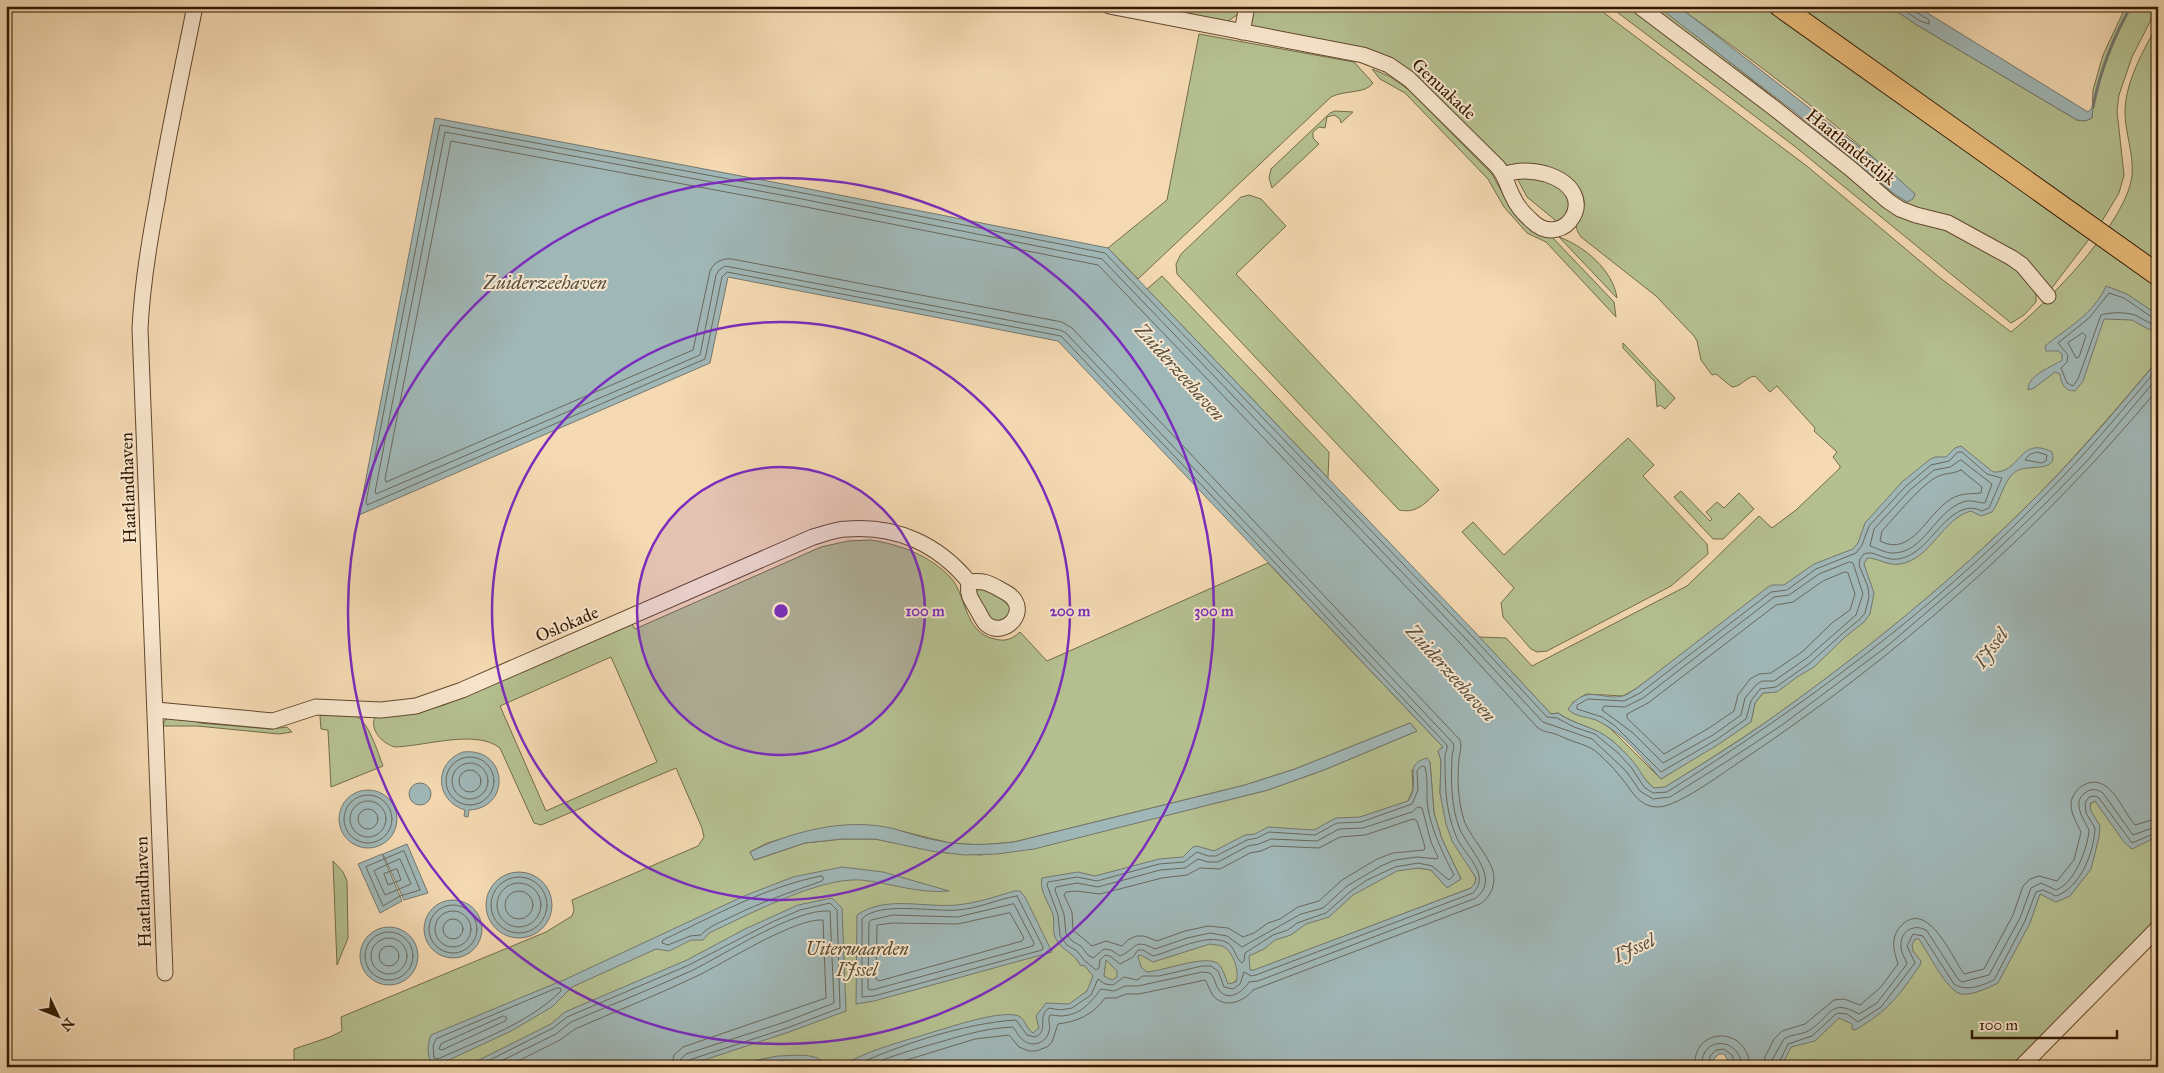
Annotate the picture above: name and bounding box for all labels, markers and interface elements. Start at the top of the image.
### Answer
street label: Genuakade [1407,54,1481,124]
street label: Haatlanderdijk [1802,104,1901,190]
water label: Zuiderzeehaven [482,271,607,294]
water label: Zuiderzeehaven [1130,318,1230,426]
street label: Haatlandhaven [115,432,141,544]
street label: Oslokade [532,601,602,647]
centre of rings [772,602,790,620]
text: 100 m [905,602,945,620]
text: 200 m [1050,602,1091,620]
text: 300 m [1194,602,1234,621]
water label: Zuiderzeehaven [1401,619,1501,727]
water label: IJssel [1968,622,2014,673]
street label: Haatlandhaven [130,836,156,948]
water label: IJssel [1609,928,1660,968]
park label: Uiterwaarden IJssel [805,938,909,981]
north arrow [32,990,82,1040]
scale bar [1972,1008,2116,1040]
text: N [57,1014,77,1035]
text: 100 m [1979,1016,2019,1034]

